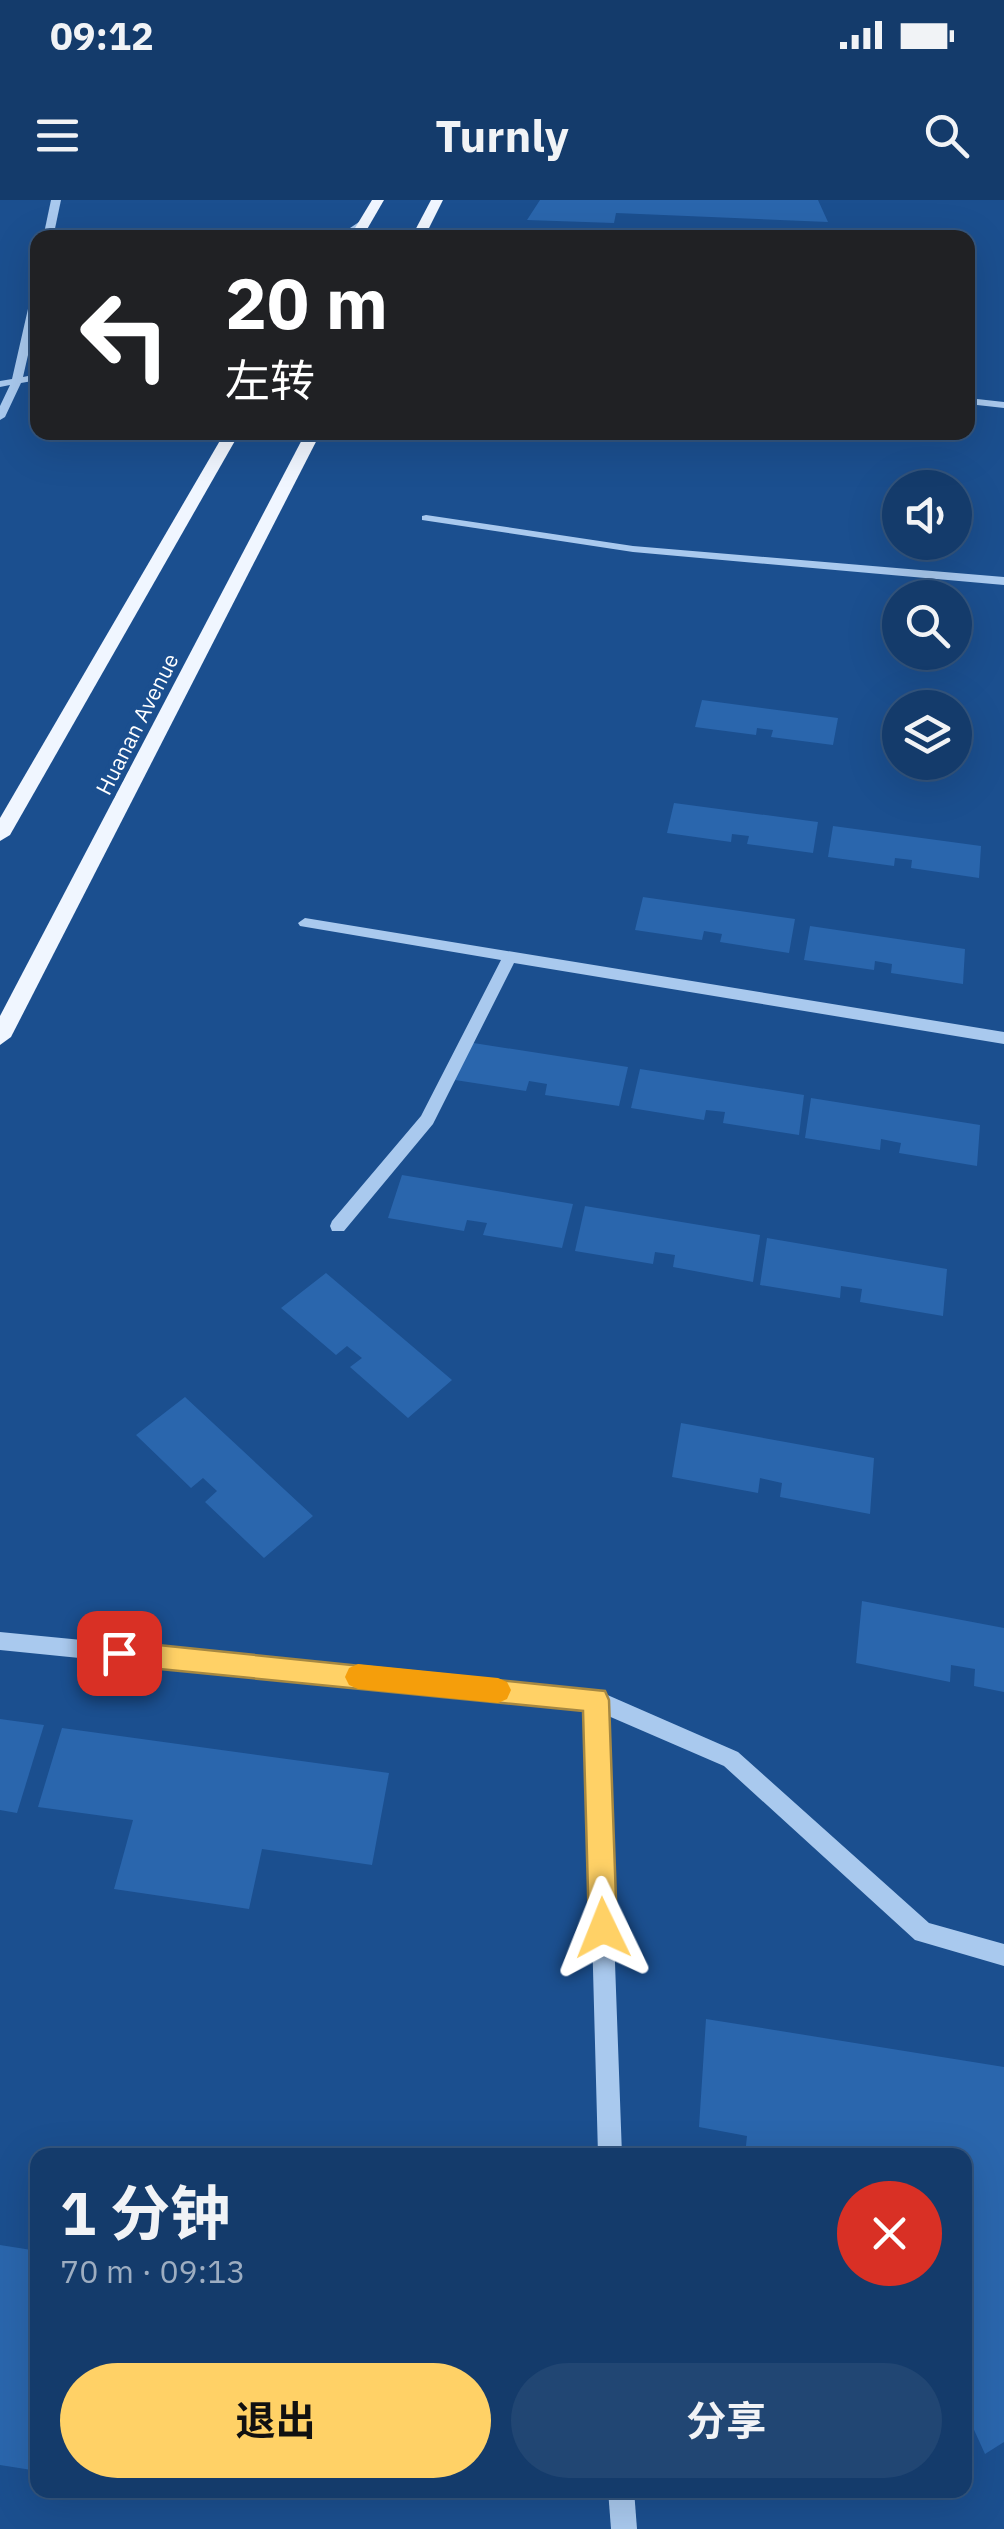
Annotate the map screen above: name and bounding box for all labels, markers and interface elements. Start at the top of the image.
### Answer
text: 09:12 [50,11,154,60]
text: Turnly [435,106,569,164]
icon: menu [30,108,85,163]
icon: search [919,108,974,163]
text: 20 m [225,257,388,348]
icon: left [60,270,190,400]
text: 左转 [225,351,315,409]
map controls [882,470,972,780]
button: sound [882,470,972,560]
button: search [882,580,972,670]
street label: Huanan Avenue [88,648,185,799]
button: layers [882,690,972,780]
pin [77,1611,162,1696]
icon: arrive [92,1626,147,1681]
position arrow [551,1876,655,1980]
text: 1 分钟 [60,2173,230,2252]
button: close [837,2181,942,2286]
text: 70 m · 09:13 [60,2250,246,2292]
button: 退出 [60,2363,491,2478]
button: 分享 [511,2363,942,2478]

